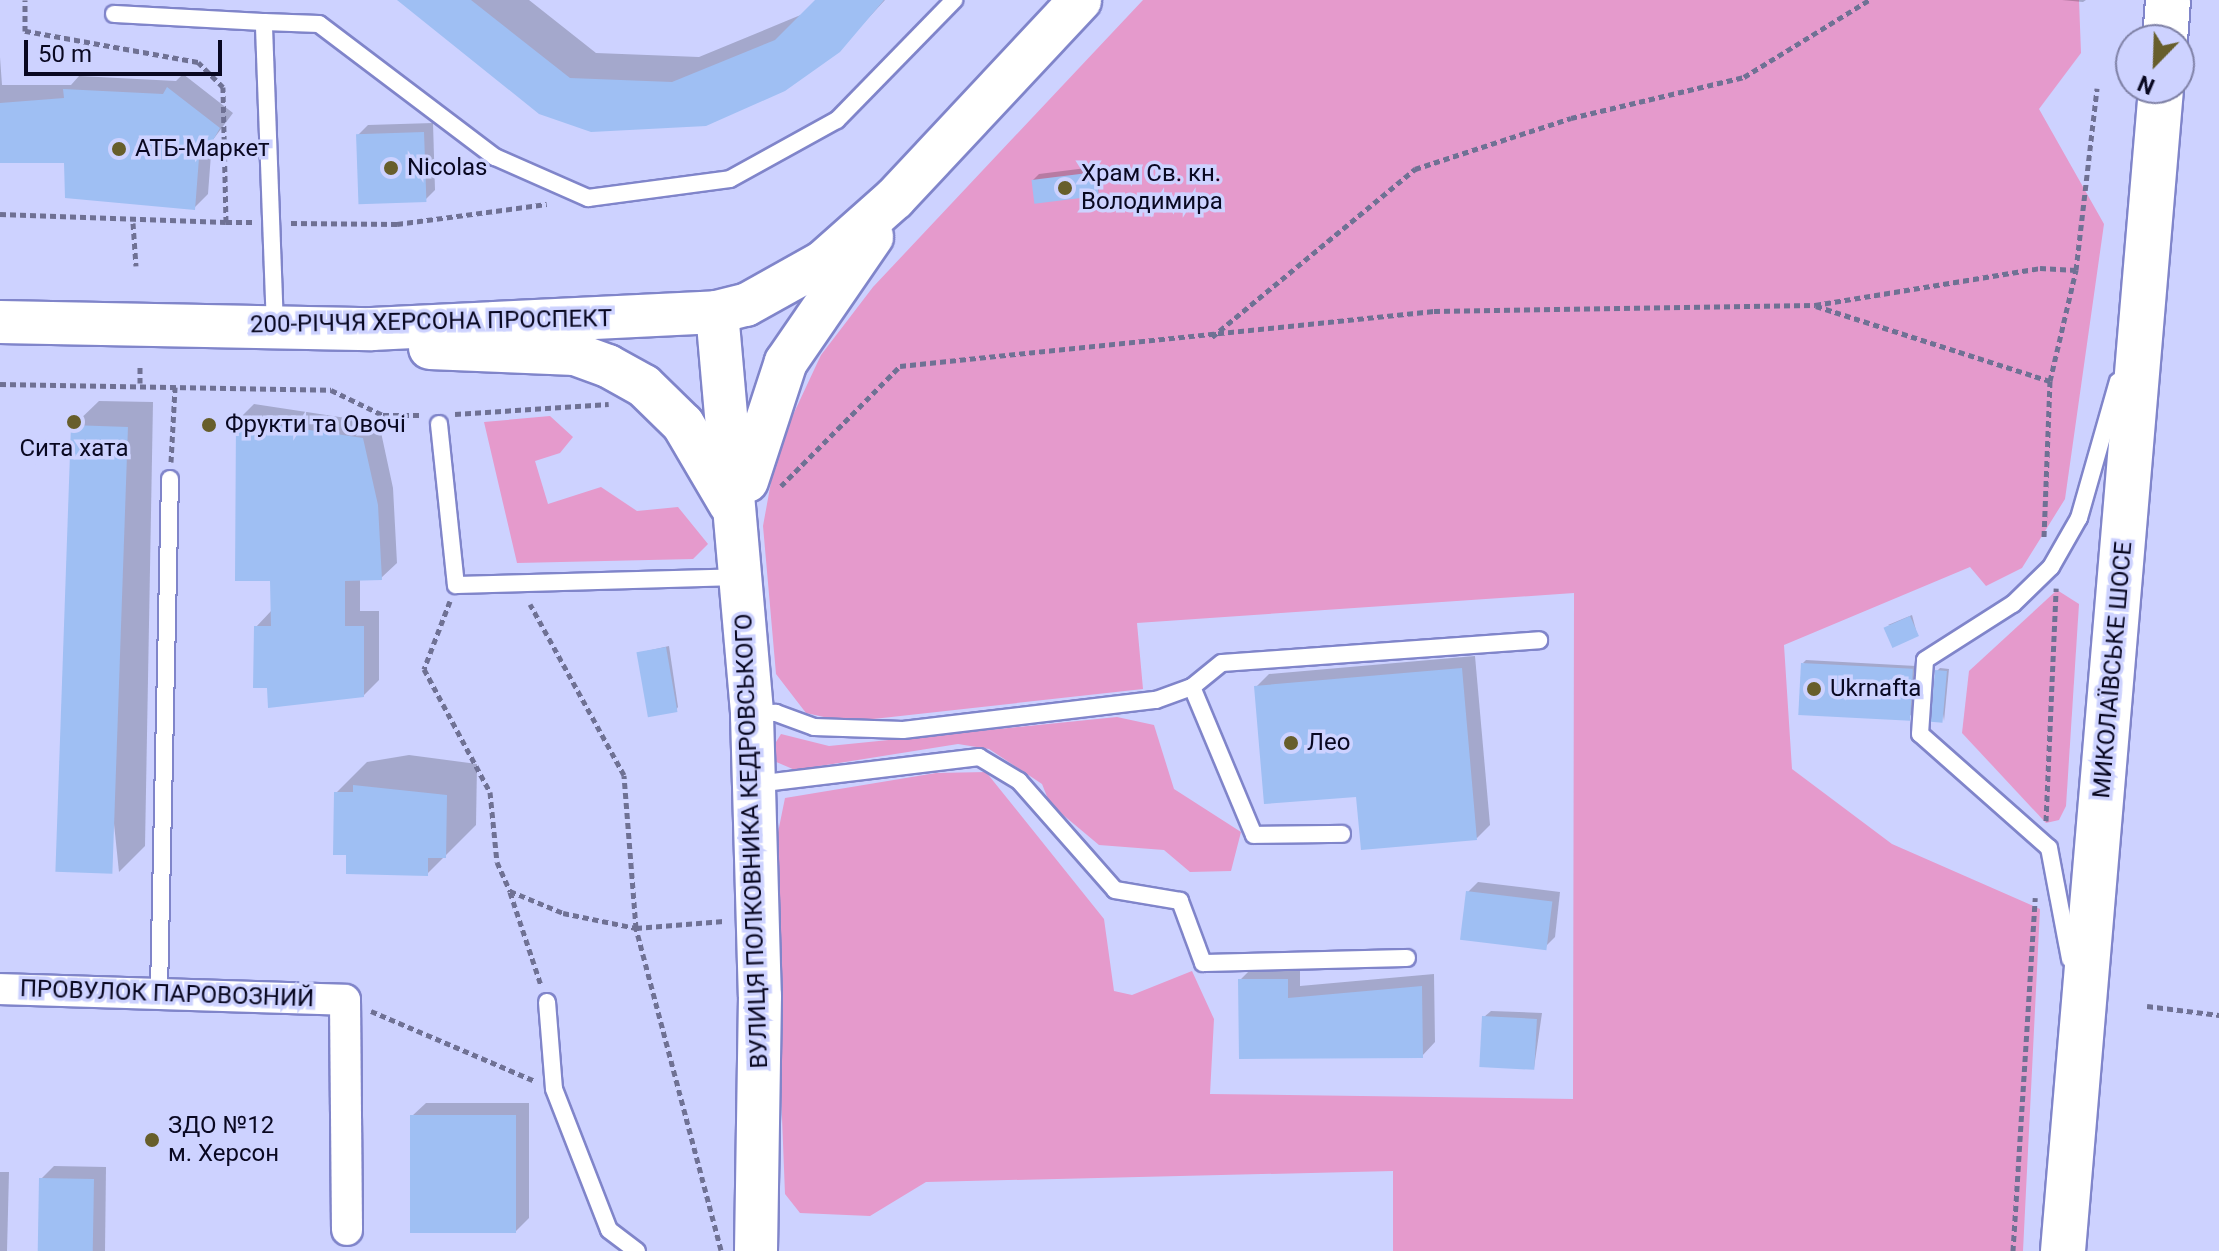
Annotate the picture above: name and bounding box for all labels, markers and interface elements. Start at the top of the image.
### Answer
scale bar [28,24,226,74]
north arrow [2115,24,2195,104]
text: 50 m [38,40,92,68]
text: N [2134,70,2158,99]
place label: АТБ-Маркет [135,135,270,163]
marker: АТБ-Маркет [110,140,128,158]
place label: Nicolas [407,154,487,182]
marker: Nicolas [382,159,400,177]
place label: Храм Св. кн. Володимира [1081,160,1223,216]
marker: Храм Св. кн. Володимира [1056,179,1074,197]
street label: 200-РІЧЧЯ ХЕРСОНА ПРОСПЕКТ [250,304,612,340]
place label: Фрукти та Овочі [225,411,406,439]
marker: Сита хата [65,413,83,431]
marker: Фрукти та Овочі [200,416,218,434]
place label: Сита хата [19,435,129,463]
street label: МИКОЛАЇВСЬКЕ ШОСЕ [2087,540,2139,800]
street label: ВУЛИЦЯ ПОЛКОВНИКА КЕДРОВСЬКОГО [730,613,774,1069]
place label: Ukrnafta [1830,675,1921,703]
marker: Ukrnafta [1805,680,1823,698]
place label: Лео [1307,729,1350,757]
marker: Лео [1282,734,1300,752]
street label: ПРОВУЛОК ПАРОВОЗНИЙ [19,974,315,1014]
place label: ЗДО №12 м. Херсон [168,1112,279,1168]
marker: ЗДО №12 м. Херсон [143,1131,161,1149]

